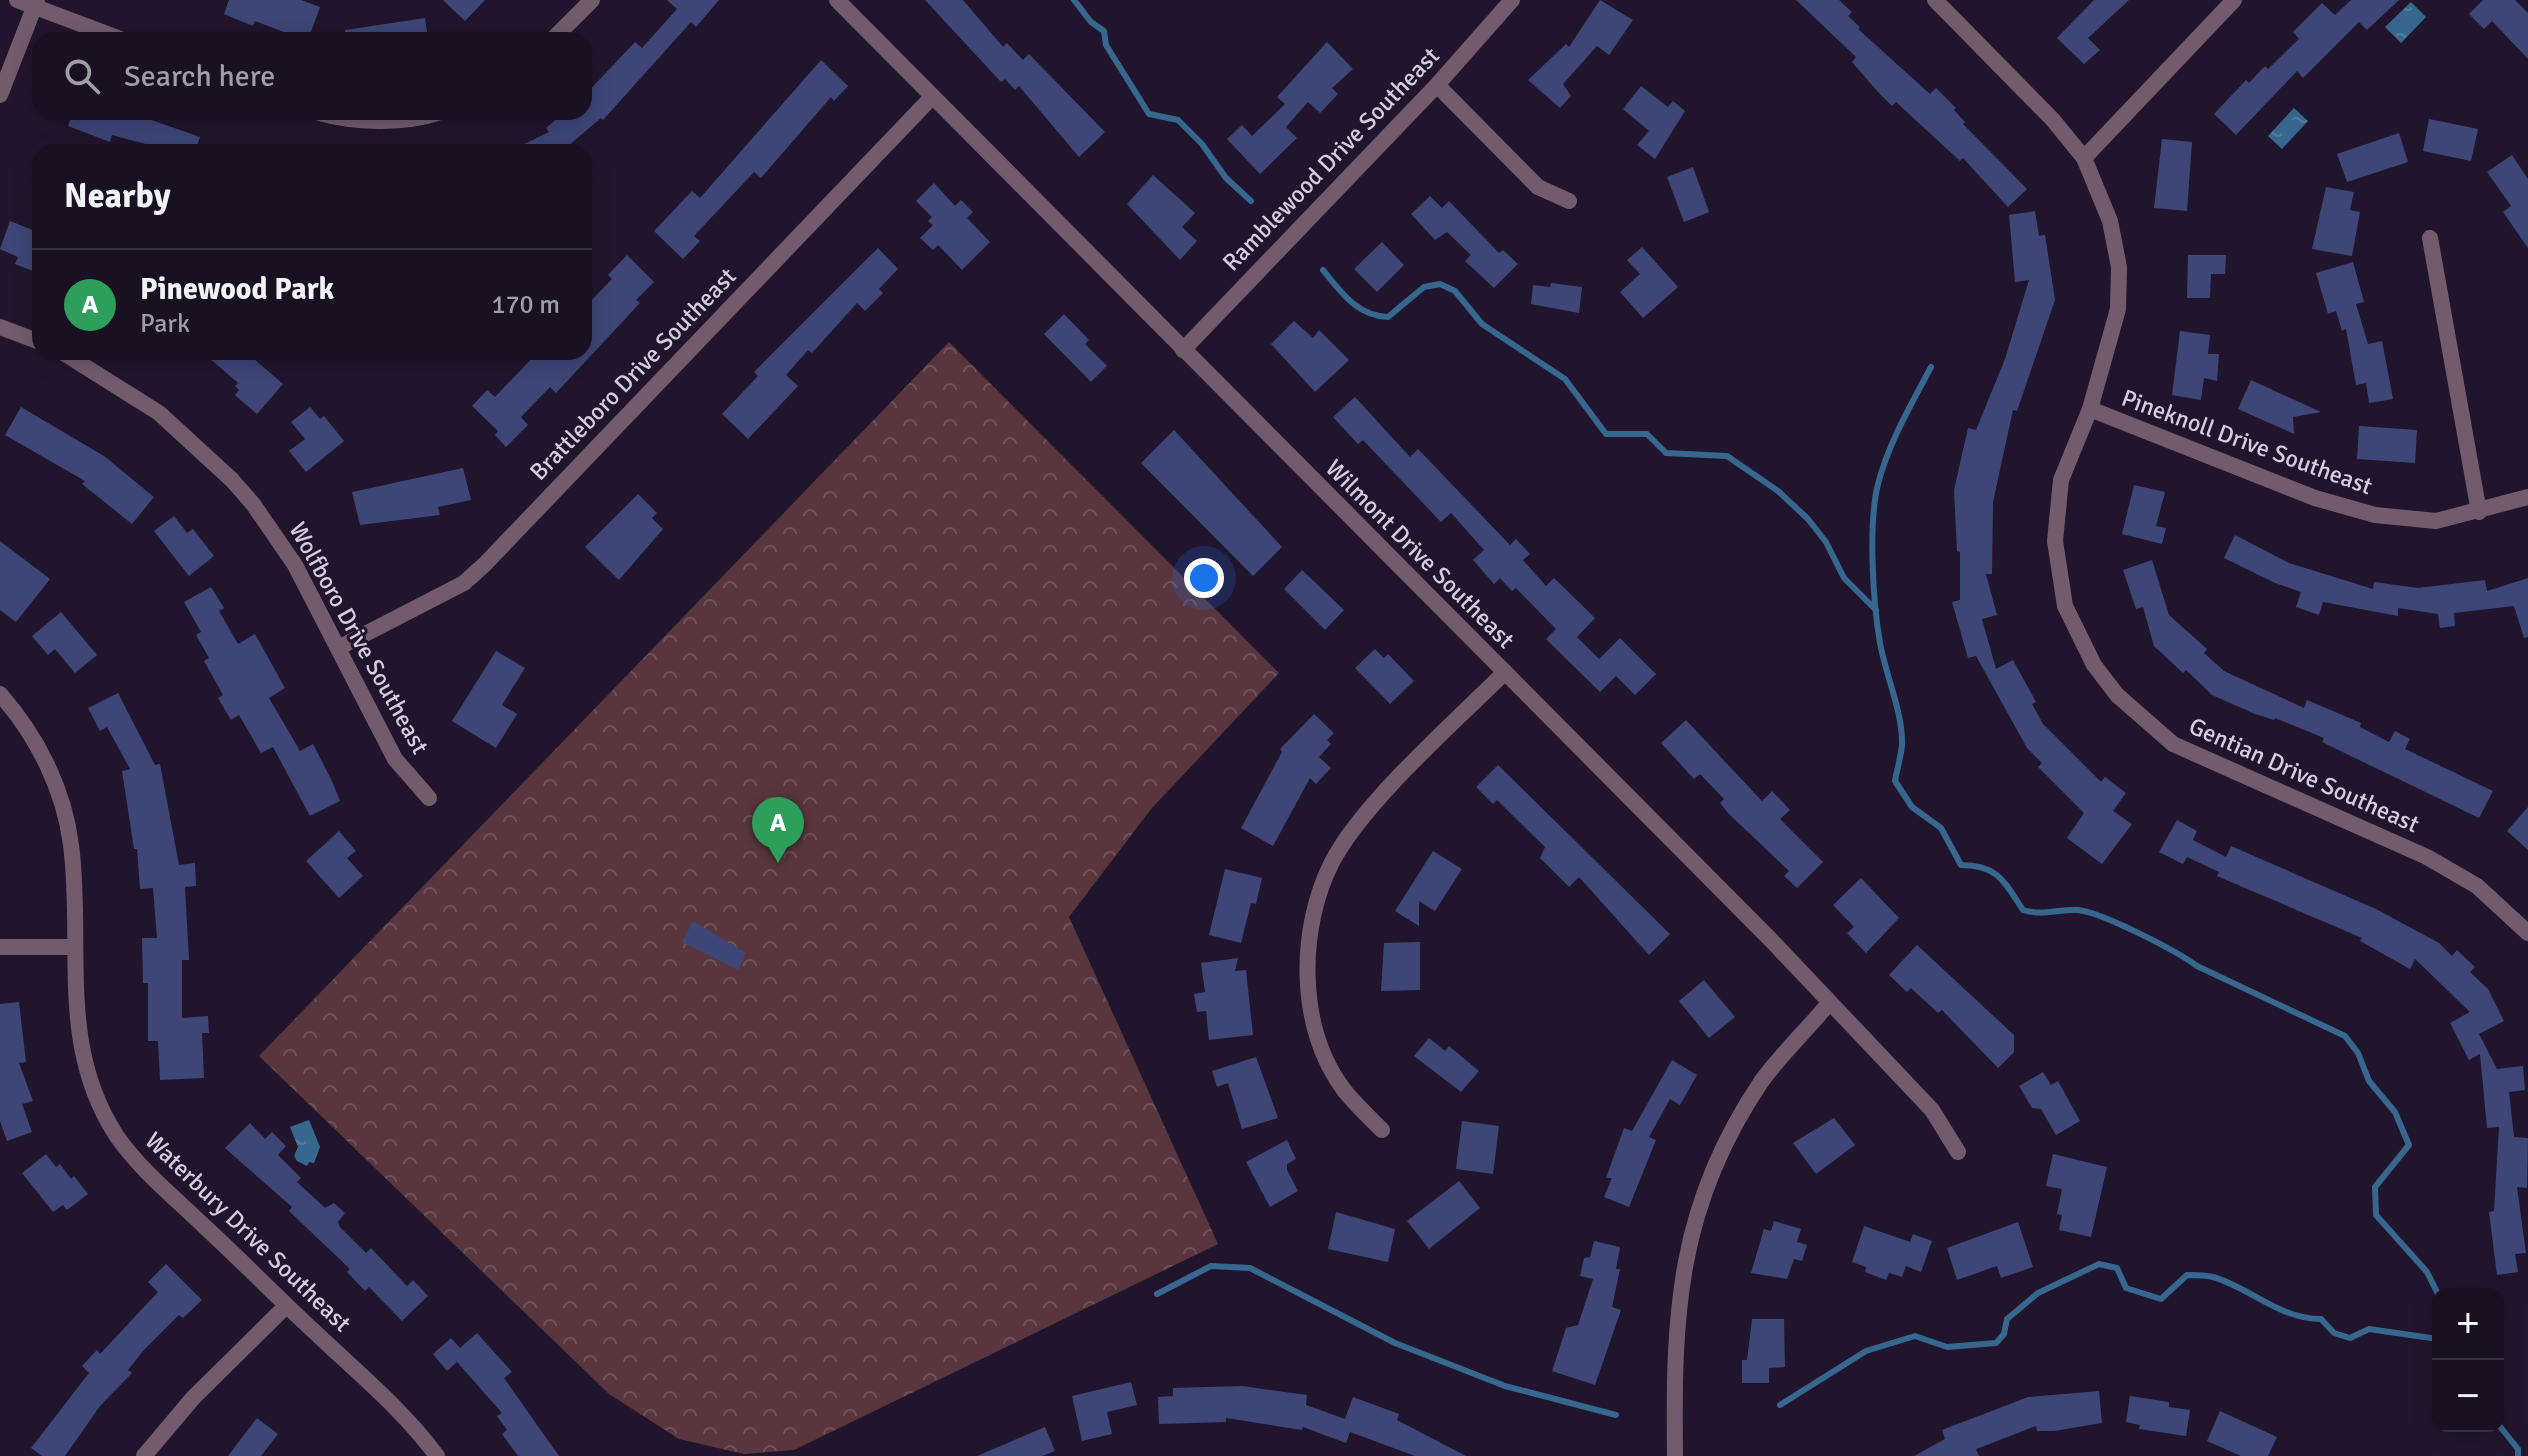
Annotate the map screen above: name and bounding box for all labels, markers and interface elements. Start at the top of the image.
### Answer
search box [32,32,592,120]
street label: Ramblewood Drive Southeast [1216,41,1446,277]
icon: search [60,54,104,98]
text: Search here [124,58,275,95]
text: Nearby [64,175,171,217]
street label: Brattleboro Drive Southeast [524,261,742,487]
text: Pinewood Park [140,271,334,308]
text: A [82,289,98,321]
text: 170 m [491,289,560,321]
text: Park [140,308,190,340]
street label: Pineknoll Drive Southeast [2118,383,2376,501]
street label: Wilmont Drive Southeast [1319,453,1521,655]
street label: Wolfboro Drive Southeast [283,517,435,759]
your location [1184,558,1224,598]
street label: Gentian Drive Southeast [2184,711,2424,839]
pin: A [752,797,804,863]
street label: Waterbury Drive Southeast [139,1126,357,1338]
map controls [2432,1288,2504,1432]
button: + [2432,1288,2504,1360]
button: − [2432,1360,2504,1432]

